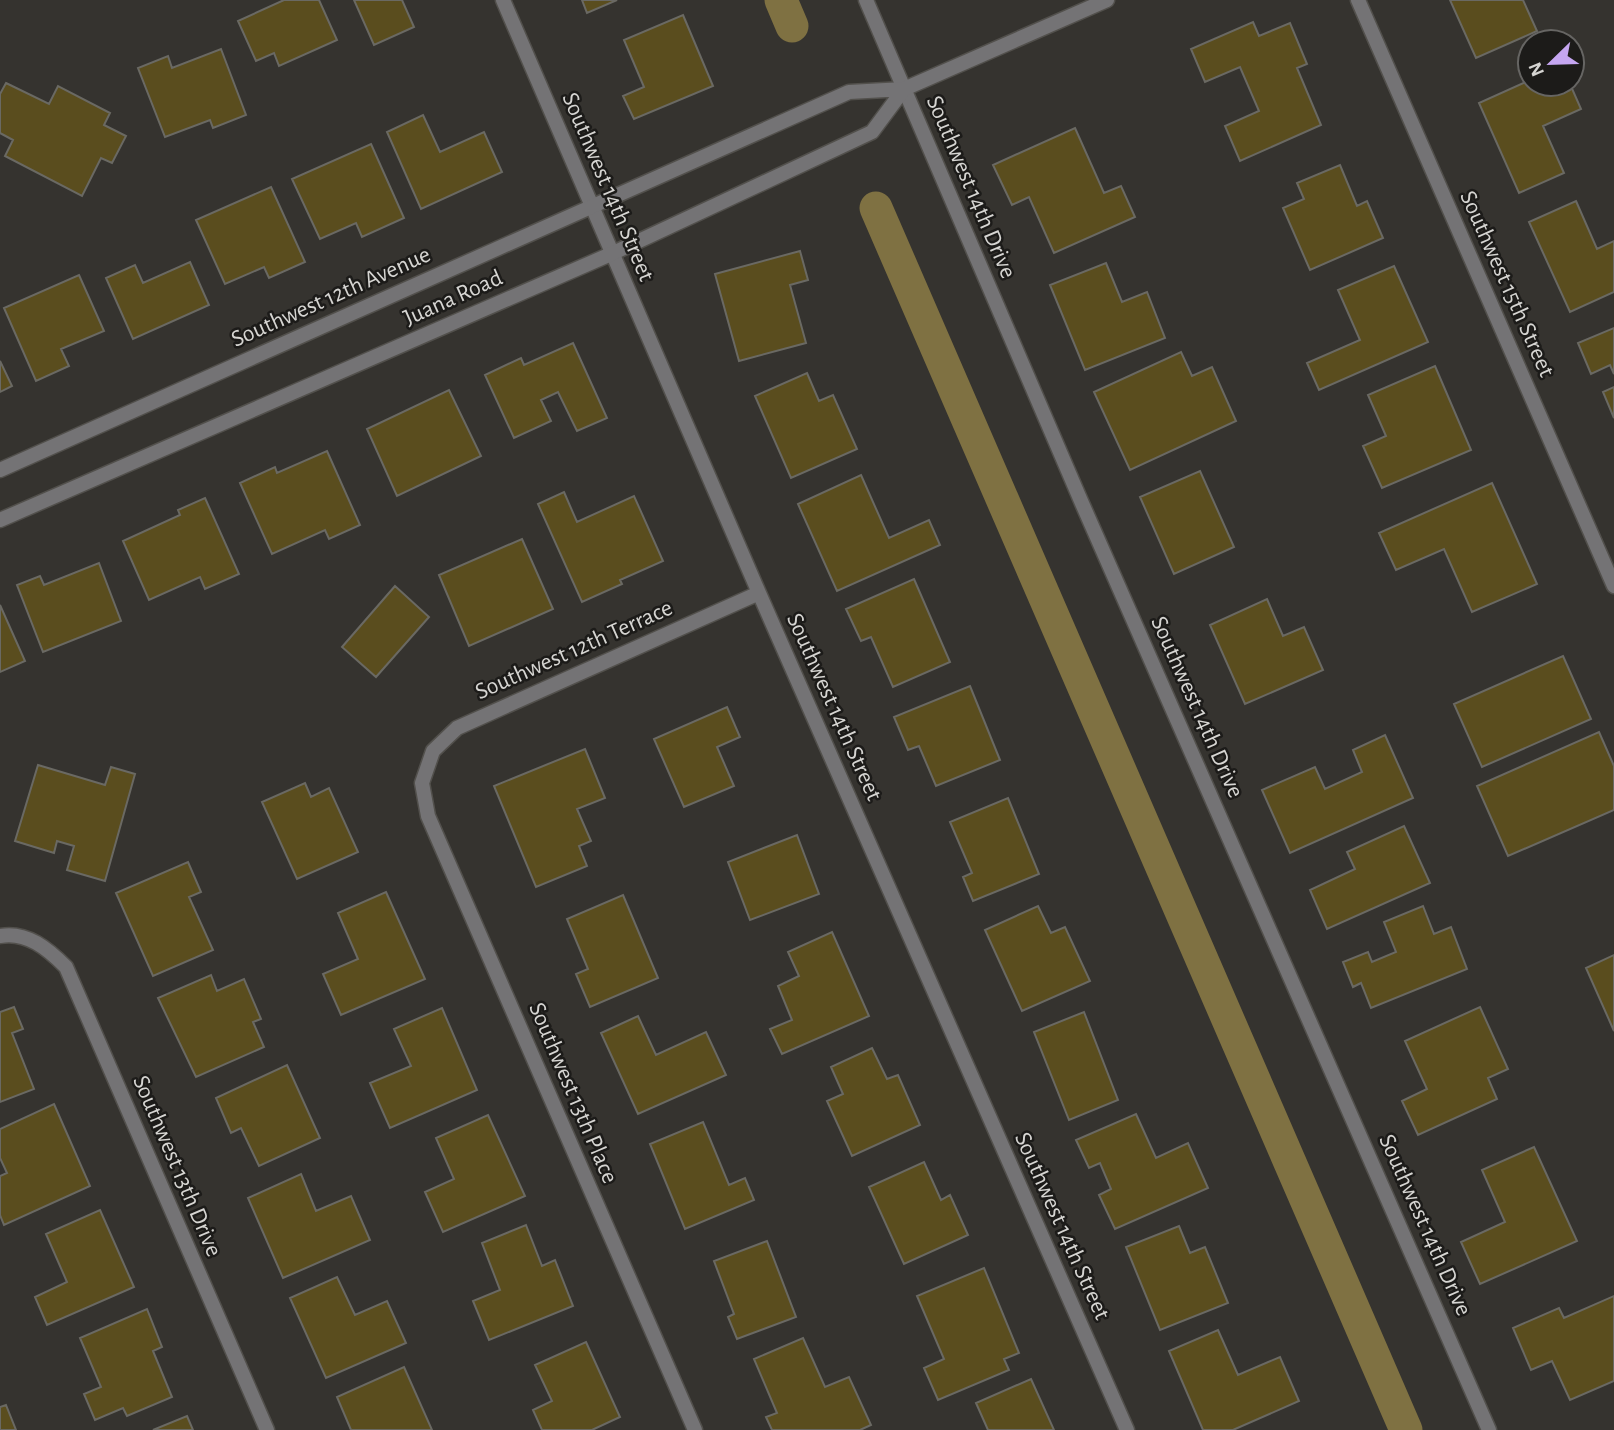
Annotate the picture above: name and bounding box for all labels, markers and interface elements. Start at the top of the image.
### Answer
north arrow [1516,28,1586,98]
text: N [1525,59,1548,79]
street label: Southwest 14th Street [557,89,659,285]
street label: Southwest 14th Drive [922,92,1020,282]
street label: Southwest 15th Street [1455,187,1559,381]
street label: Southwest 12th Avenue [228,242,434,352]
street label: Juana Road [400,266,506,330]
street label: Southwest 12th Terrace [472,596,676,704]
street label: Southwest 14th Street [782,610,886,805]
street label: Southwest 14th Drive [1146,613,1248,801]
street label: Southwest 13th Place [524,999,622,1187]
street label: Southwest 13th Drive [128,1072,226,1260]
street label: Southwest 14th Street [1010,1129,1114,1324]
street label: Southwest 14th Drive [1374,1131,1476,1319]

